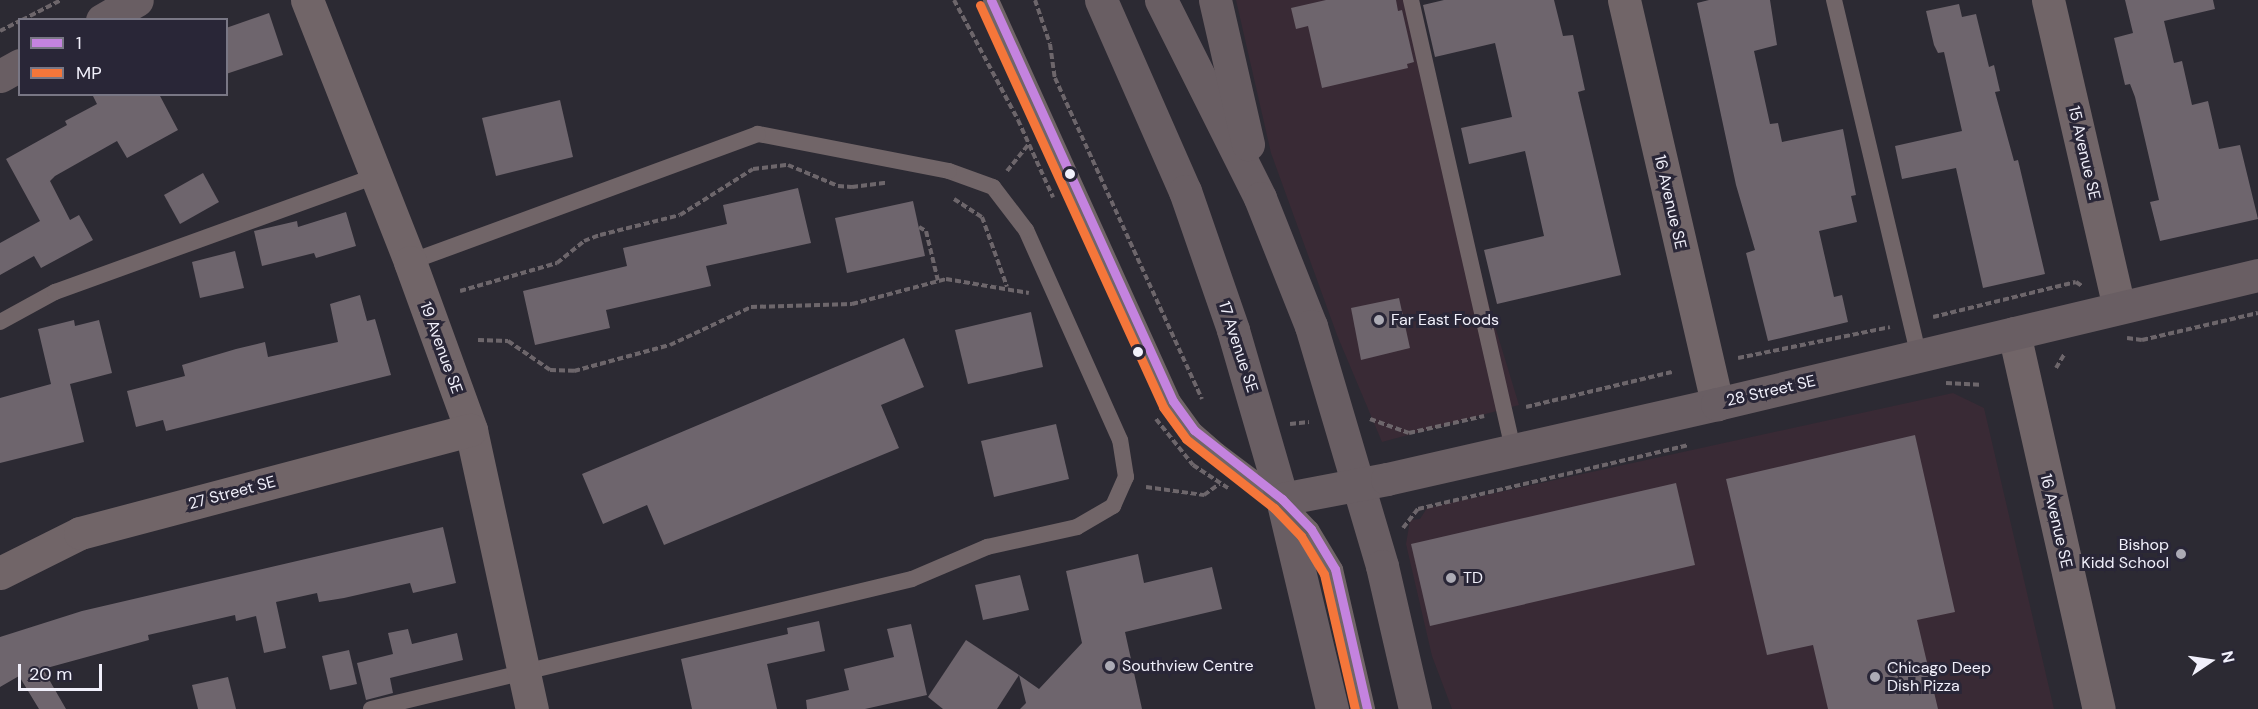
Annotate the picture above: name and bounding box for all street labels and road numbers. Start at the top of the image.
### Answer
street label: 15 Avenue SE [2064,104,2104,202]
street label: 16 Avenue SE [1650,153,1690,251]
street label: 19 Avenue SE [416,299,466,397]
street label: 17 Avenue SE [1214,299,1262,395]
street label: 28 Street SE [1725,371,1817,411]
street label: 27 Street SE [186,472,278,514]
street label: 16 Avenue SE [2036,472,2076,570]

